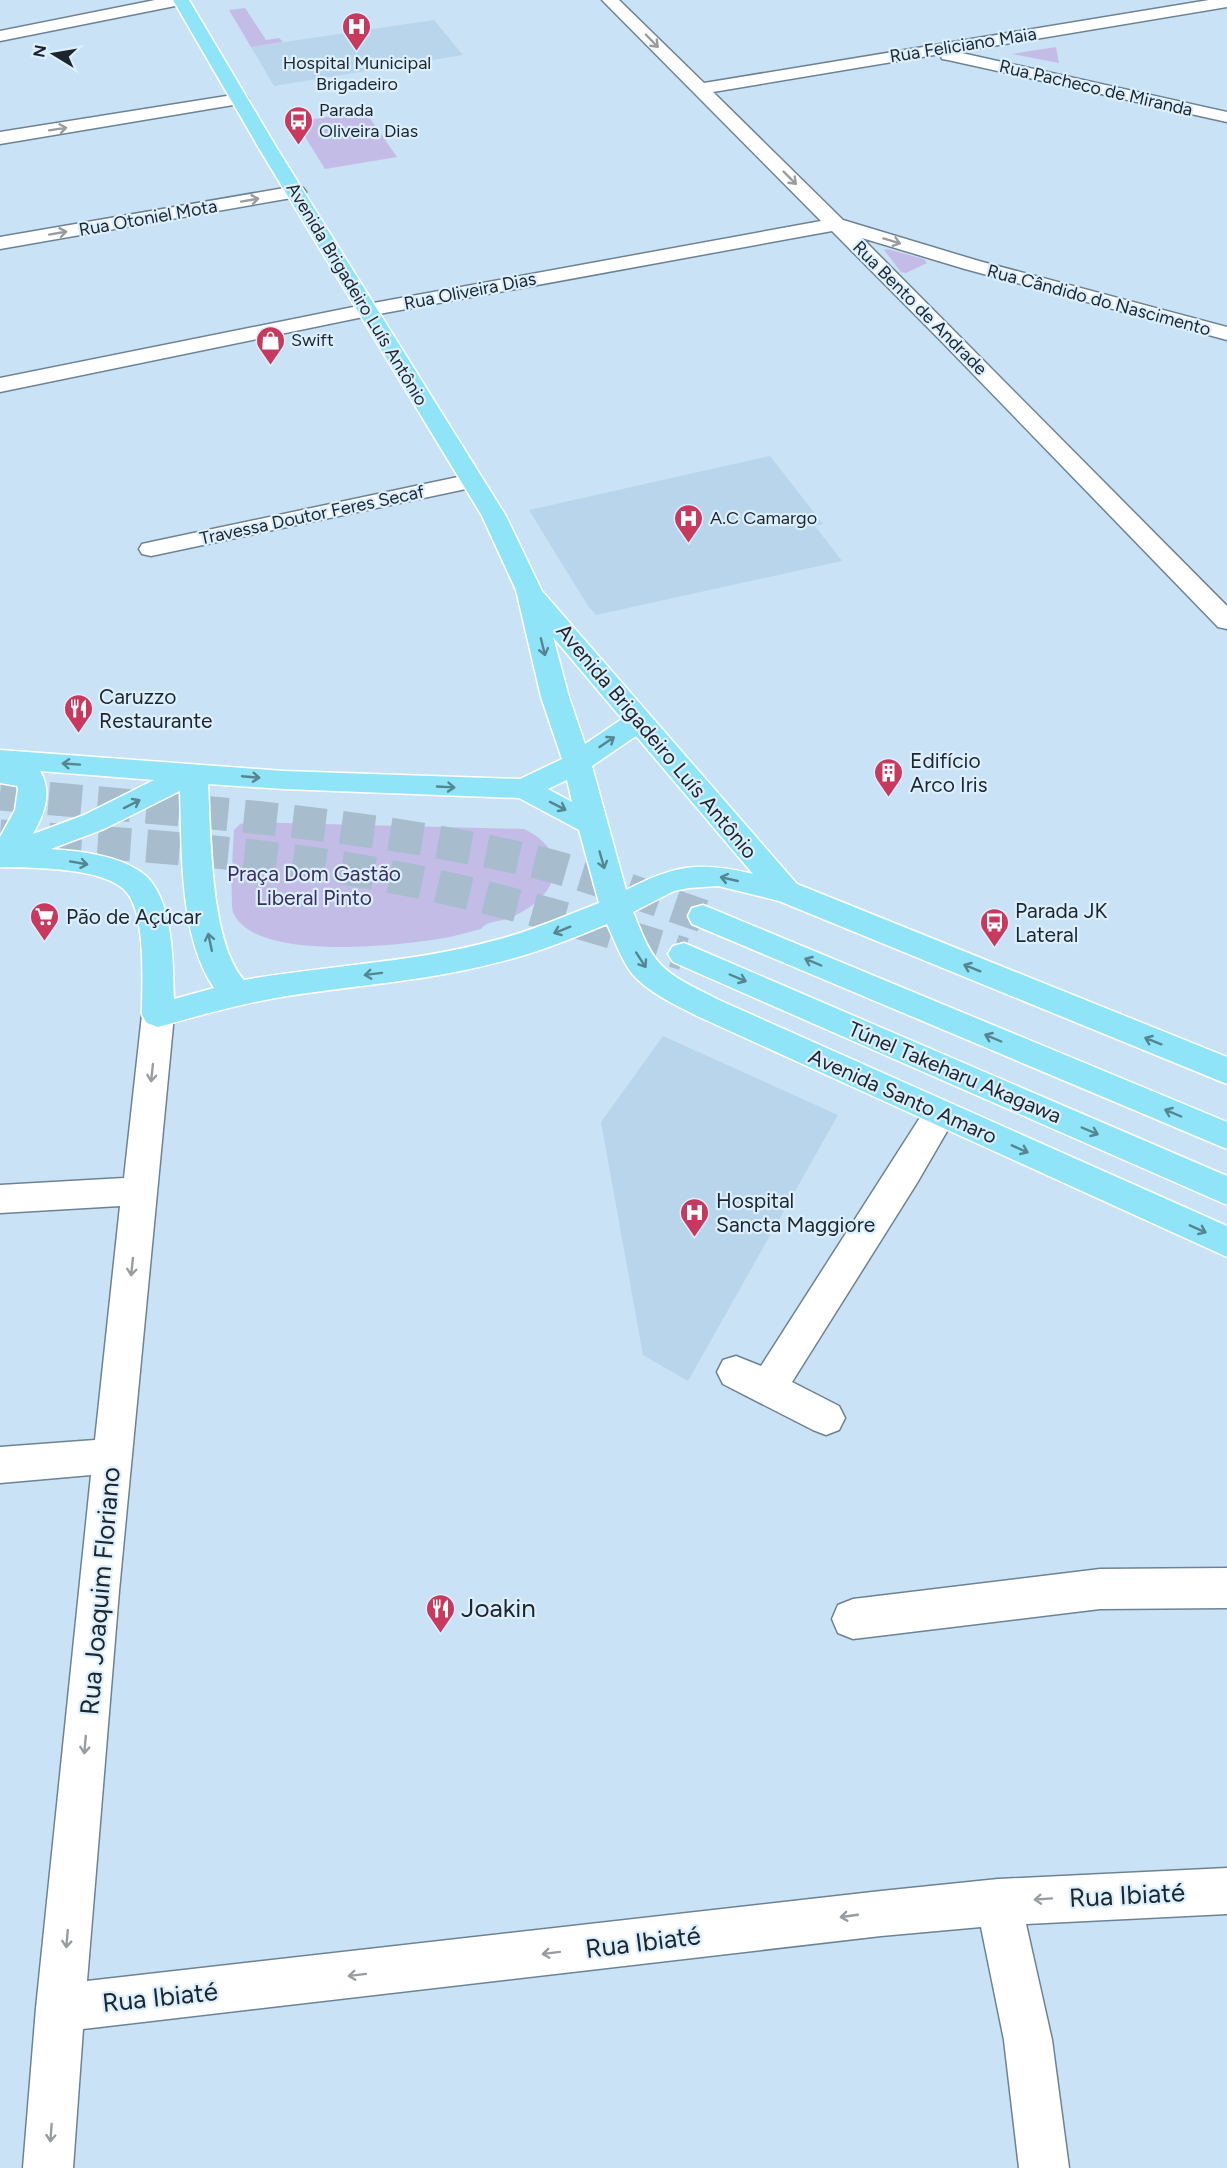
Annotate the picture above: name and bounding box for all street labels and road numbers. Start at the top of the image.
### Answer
street label: Rua Feliciano Maia [888,23,1038,67]
street label: Rua Pacheco de Miranda [997,55,1195,121]
street label: Avenida Brigadeiro Luís Antônio [282,178,432,410]
street label: Rua Otoniel Mota [77,195,219,241]
street label: Rua Bento de Andrade [848,236,992,380]
street label: Rua Cândido do Nascimento [985,260,1213,340]
street label: Rua Oliveira Dias [402,267,538,315]
street label: Travessa Doutor Feres Secaf [198,480,427,550]
street label: Avenida Brigadeiro Luís Antônio [551,618,763,864]
street label: Túnel Takeharu Akagawa [845,1016,1065,1128]
street label: Avenida Santo Amaro [805,1043,1001,1149]
street label: Rua Joaquim Floriano [73,1466,127,1716]
street label: Rua Ibiaté [1068,1876,1186,1914]
street label: Rua Ibiaté [583,1919,703,1965]
street label: Rua Ibiaté [101,1975,219,2019]

